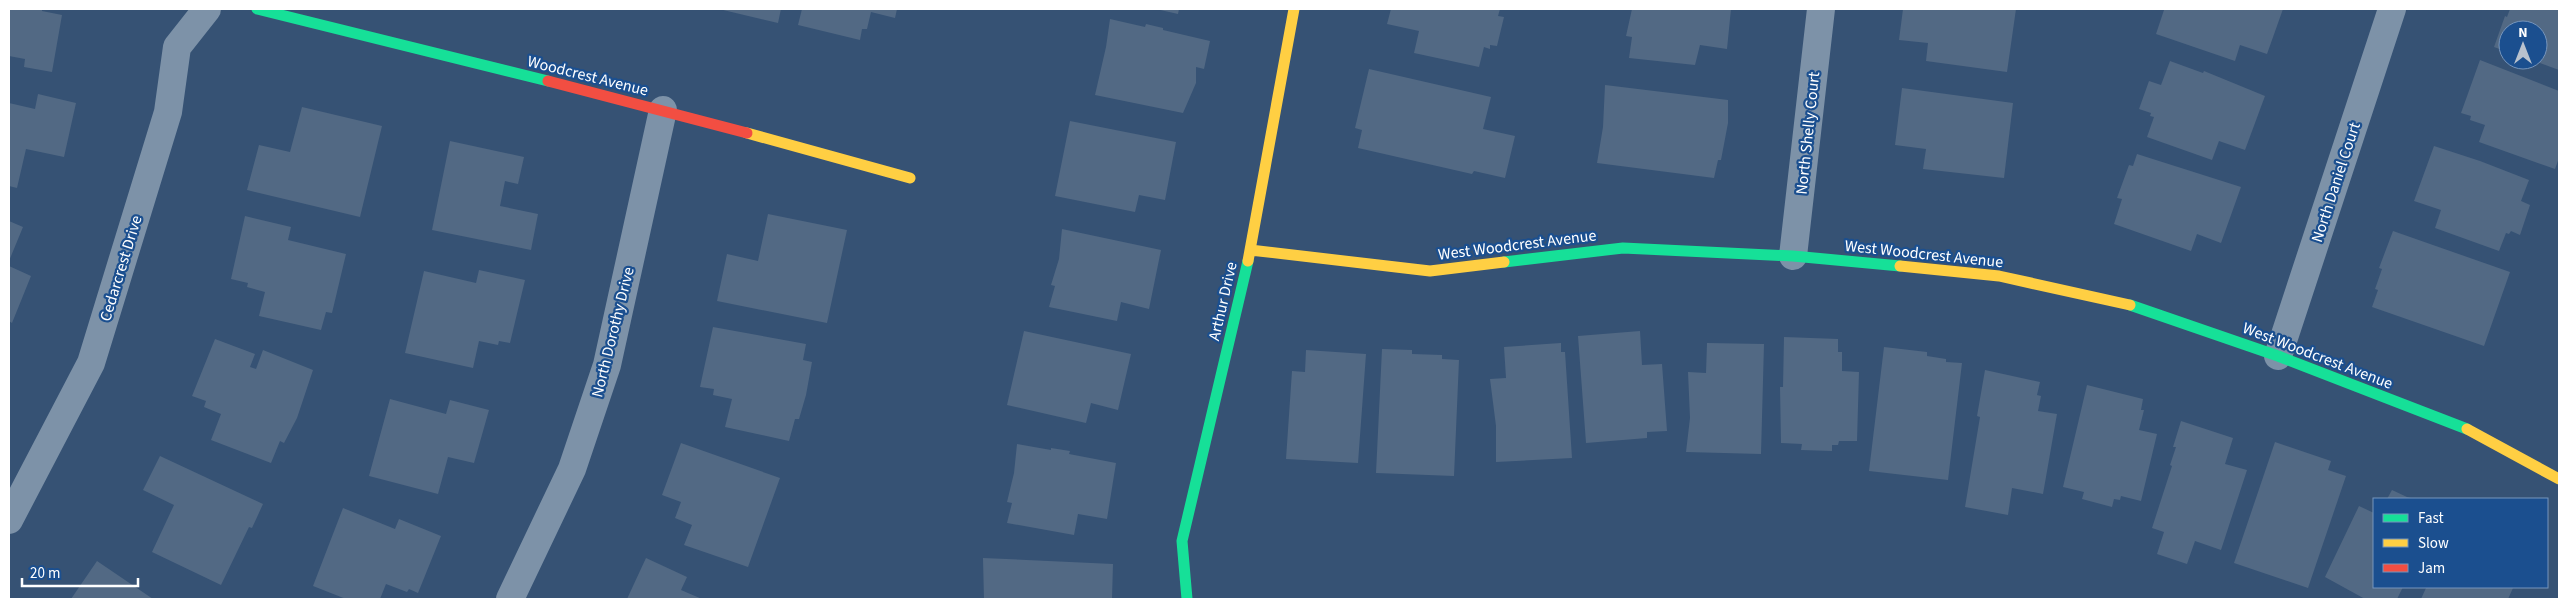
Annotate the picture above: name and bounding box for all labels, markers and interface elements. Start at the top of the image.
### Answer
north arrow [2498,20,2548,70]
text: N [2518,23,2528,43]
street label: Woodcrest Avenue [525,50,651,102]
street label: North Shelly Court [1791,70,1825,196]
street label: North Daniel Court [2306,119,2366,245]
street label: Cedarcrest Drive [94,213,148,324]
street label: West Woodcrest Avenue [1437,224,1598,266]
street label: West Woodcrest Avenue [1844,235,2004,273]
street label: Arthur Drive [1203,259,1243,343]
street label: North Dorothy Drive [586,265,640,400]
street label: West Woodcrest Avenue [2239,317,2396,395]
legend [2373,498,2548,588]
text: Fast [2418,508,2444,529]
text: Slow [2418,533,2449,554]
scale bar [22,556,139,588]
text: Jam [2418,558,2445,579]
text: 20 m [30,563,60,584]

